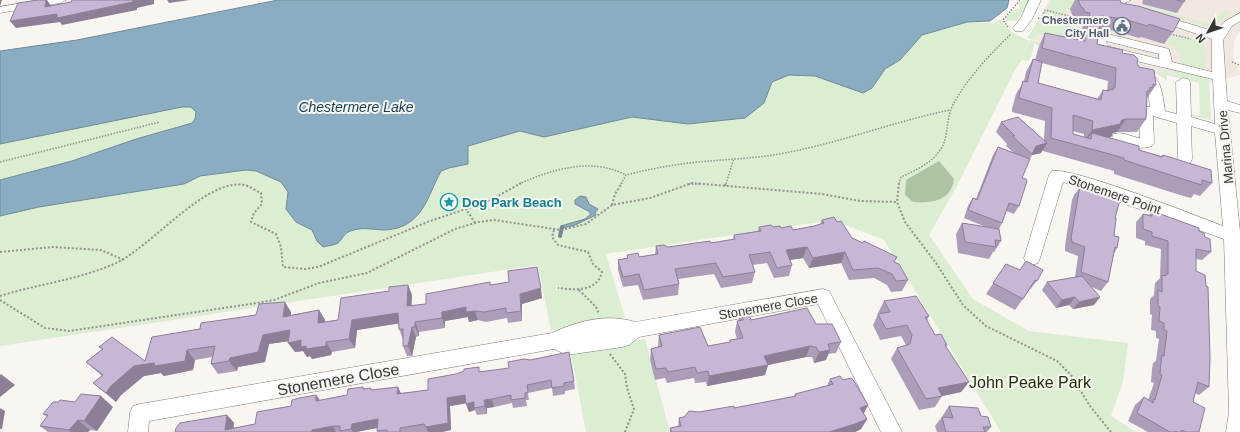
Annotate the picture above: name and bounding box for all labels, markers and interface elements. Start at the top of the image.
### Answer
north arrow [1188,12,1228,52]
place label: Chestermere City Hall [1042,14,1109,39]
public building icon: Chestermere City Hall [1112,16,1132,36]
text: N [1193,31,1207,45]
water label: Chestermere Lake [298,99,414,115]
street label: Marina Drive [1215,110,1236,184]
street label: Stonemere Point [1067,172,1163,217]
place icon: Dog Park Beach [439,192,459,212]
place label: Dog Park Beach [462,195,562,210]
street label: Stonemere Close [717,290,819,323]
street label: Stonemere Close [276,360,401,399]
park label: John Peake Park [969,374,1092,391]

